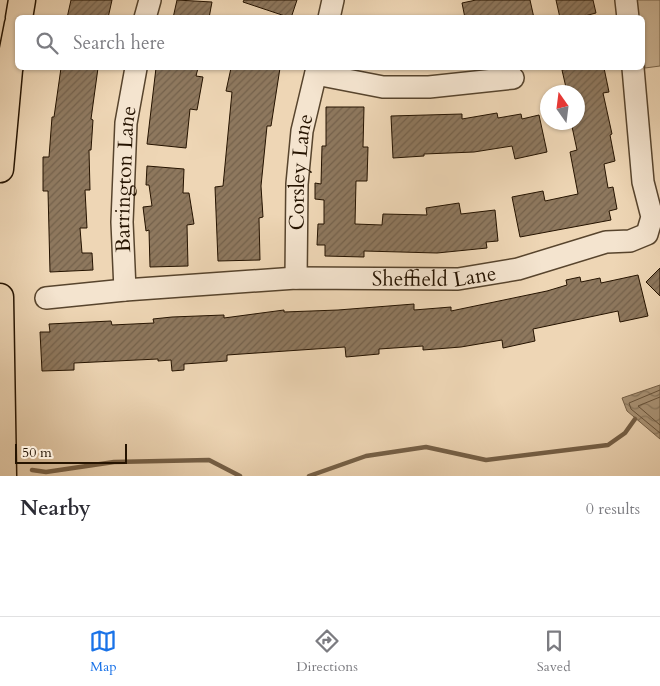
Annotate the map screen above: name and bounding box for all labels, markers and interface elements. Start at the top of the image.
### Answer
search box [15,15,645,70]
icon: search [33,29,61,57]
text: Search here [73,30,165,56]
north arrow [540,85,585,130]
street label: Barrington Lane [107,103,143,253]
street label: Corsley Lane [282,111,320,231]
street label: Sheffield Lane [372,258,498,294]
scale bar [15,441,128,464]
text: 50 m [22,443,52,462]
text: Nearby [20,494,91,523]
text: 0 results [586,498,640,520]
tab: Map [89,627,117,676]
tab: Directions [296,627,358,676]
tab: Saved [537,627,571,676]

